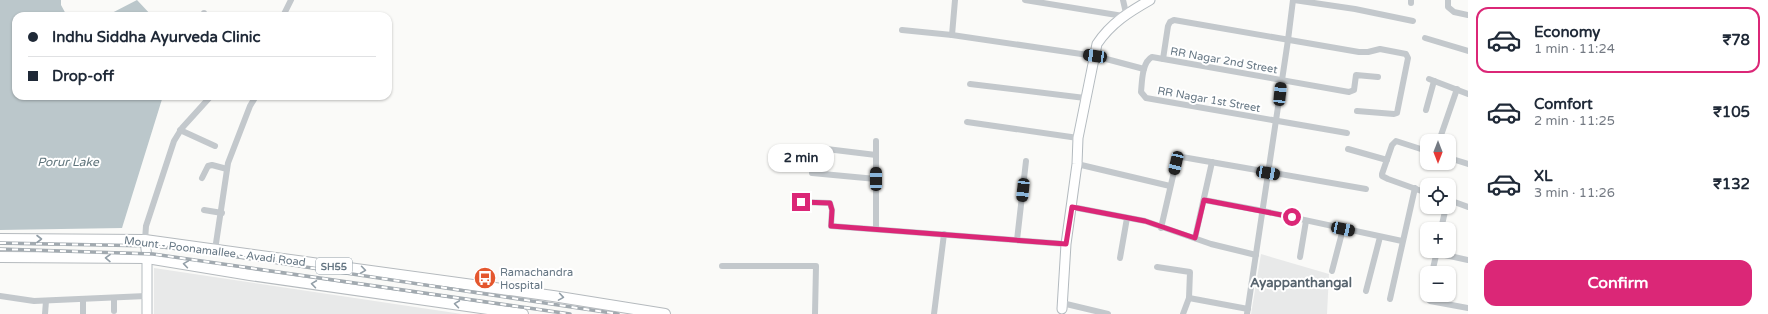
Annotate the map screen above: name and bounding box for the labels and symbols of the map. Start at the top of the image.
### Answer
street label: RR Nagar 2nd Street [1169,45,1279,76]
car [1082,48,1108,64]
car [1273,81,1287,107]
street label: RR Nagar 1st Street [1156,84,1261,115]
north arrow [1420,134,1456,170]
callout: 2 min [768,144,834,172]
car [1167,150,1185,176]
water label: Porur Lake [37,155,100,169]
car [1255,165,1281,181]
car [870,167,882,191]
car [1016,177,1030,203]
route end [792,193,810,211]
route start [1283,208,1301,226]
car [1330,221,1356,237]
street label: Mount - Poonamallee - Avadi Road [123,234,306,269]
one-way arrow [36,235,42,243]
one-way arrow [105,254,111,262]
road number: SH55 [316,258,352,274]
one-way arrow [183,260,189,269]
one-way arrow [360,265,366,274]
bus stop icon: Ramachandra Hospital [472,265,498,291]
place label: Ramachandra Hospital [500,266,573,292]
district label: Ayappanthangal [1250,275,1352,291]
one-way arrow [311,280,317,289]
one-way arrow [558,292,564,301]
one-way arrow [454,300,460,309]

